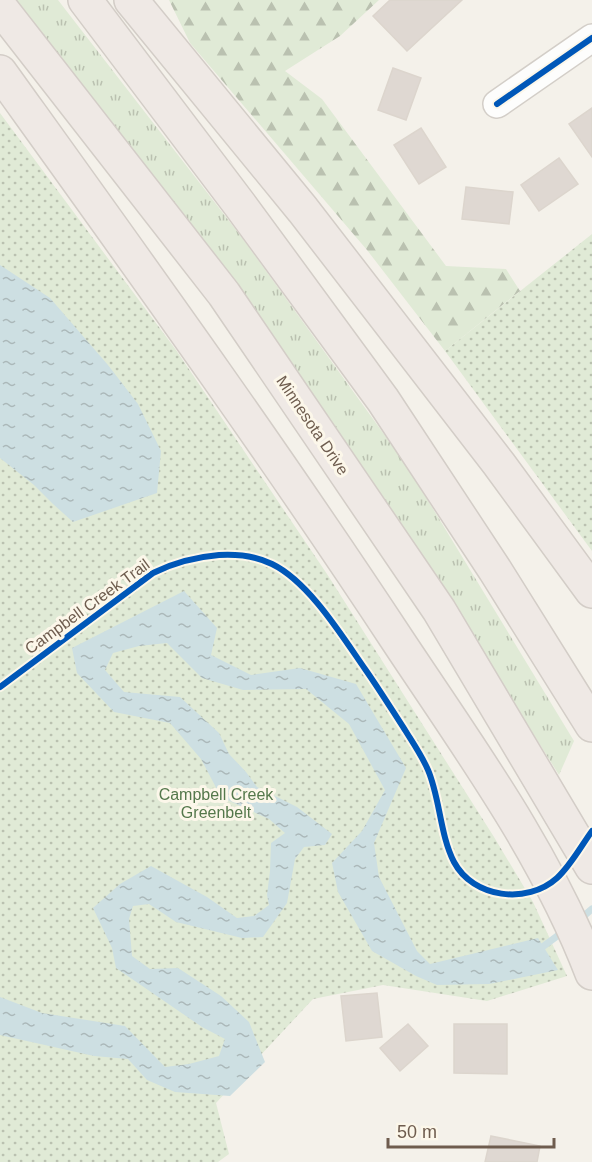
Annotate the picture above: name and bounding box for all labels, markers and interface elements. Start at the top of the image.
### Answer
street label: Minnesota Drive [273,373,352,478]
street label: Campbell Creek Trail [22,556,153,657]
park label: Campbell Creek Greenbelt [159,786,274,821]
scale bar [388,1111,554,1149]
text: 50 m [397,1122,437,1142]

